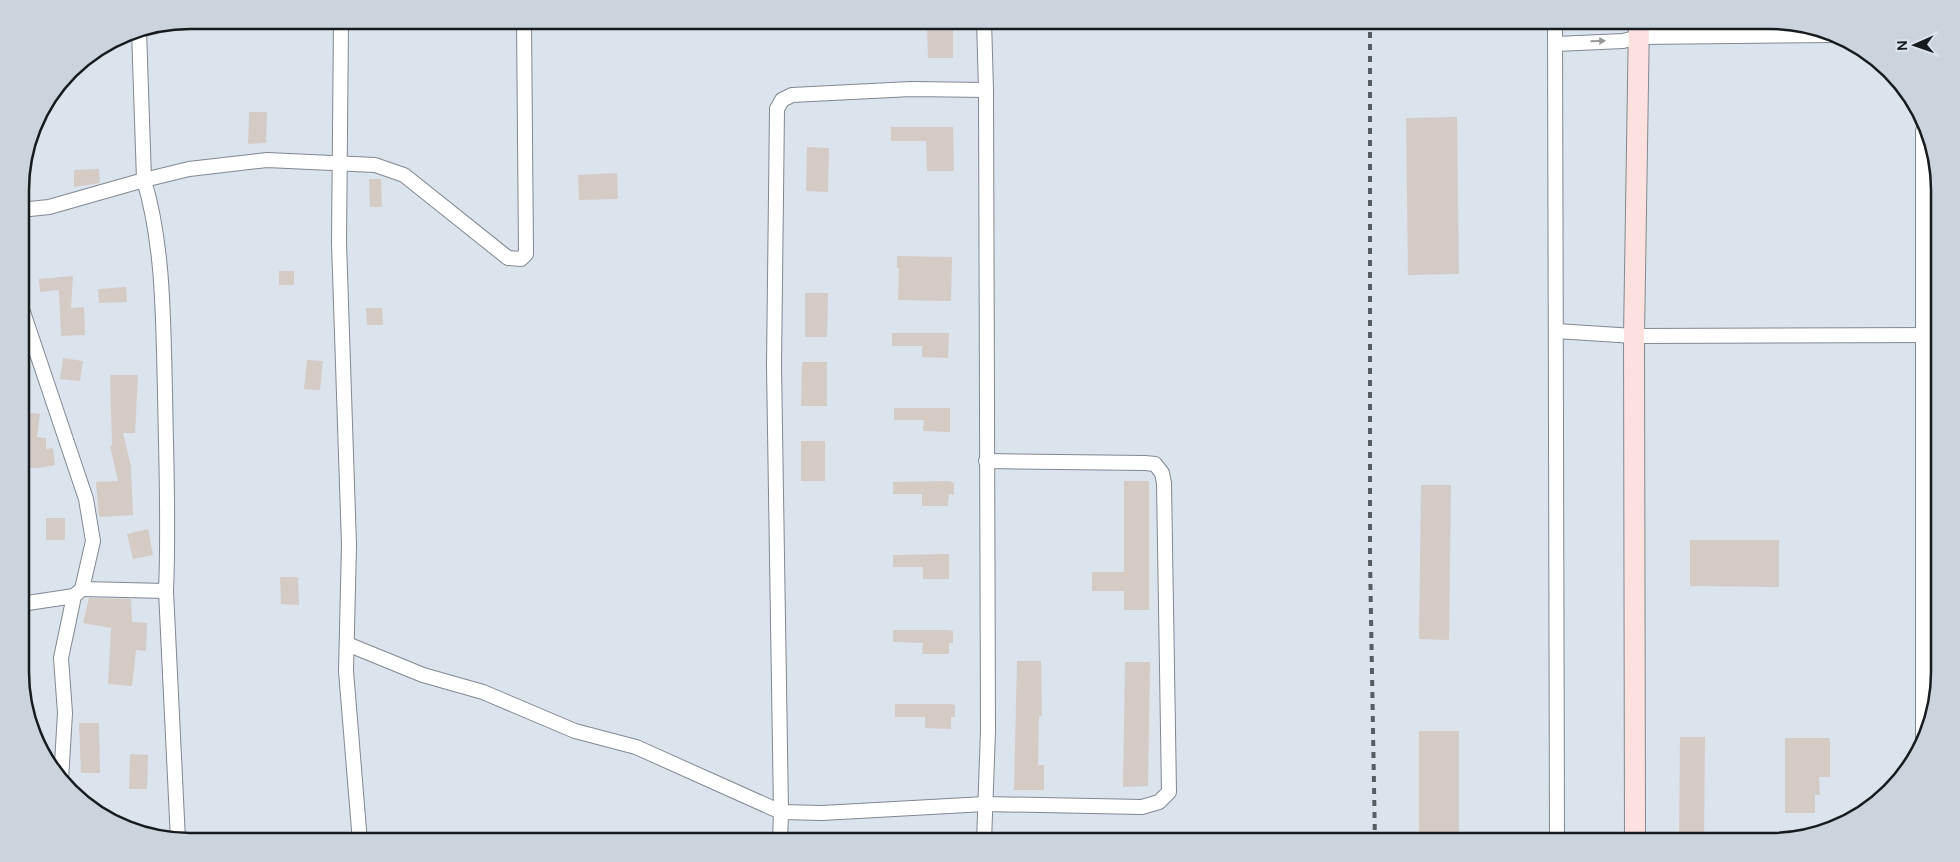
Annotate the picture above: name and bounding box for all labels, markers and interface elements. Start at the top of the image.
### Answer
north arrow [1890,20,1940,70]
one-way arrow [1590,37,1606,45]
text: N [1893,40,1911,51]

